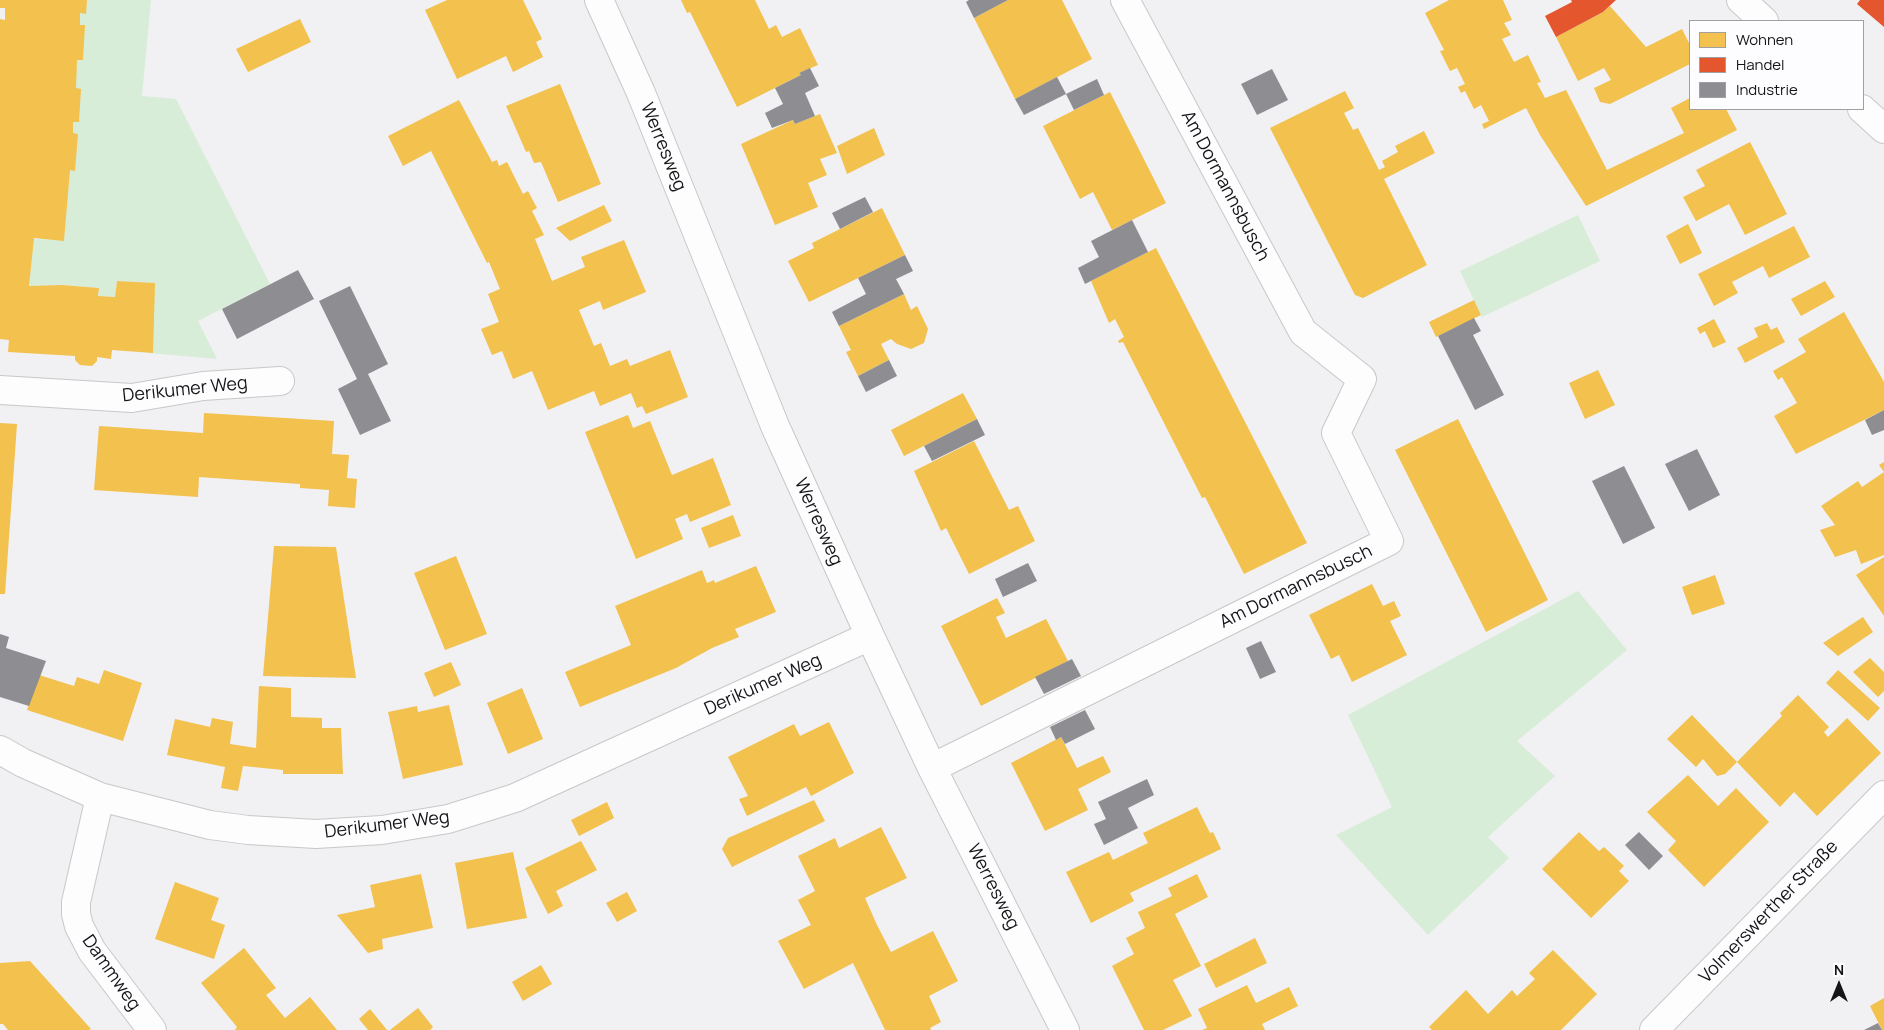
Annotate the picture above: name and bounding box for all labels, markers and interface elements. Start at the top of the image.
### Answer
legend [1689,20,1864,110]
text: Wohnen [1736,29,1793,50]
text: Handel [1736,54,1785,75]
text: Industrie [1736,79,1798,100]
street label: Werresweg [636,100,690,194]
street label: Am Dormannsbusch [1176,107,1274,265]
street label: Derikumer Weg [121,373,249,407]
street label: Werresweg [789,475,847,569]
street label: Am Dormannsbusch [1216,541,1376,633]
street label: Derikumer Weg [701,650,825,720]
street label: Derikumer Weg [323,807,451,843]
street label: Volmerswerther Straße [1695,836,1843,988]
street label: Werresweg [962,841,1024,933]
street label: Dammweg [77,931,145,1015]
north arrow [1814,960,1864,1010]
text: N [1834,960,1844,979]

